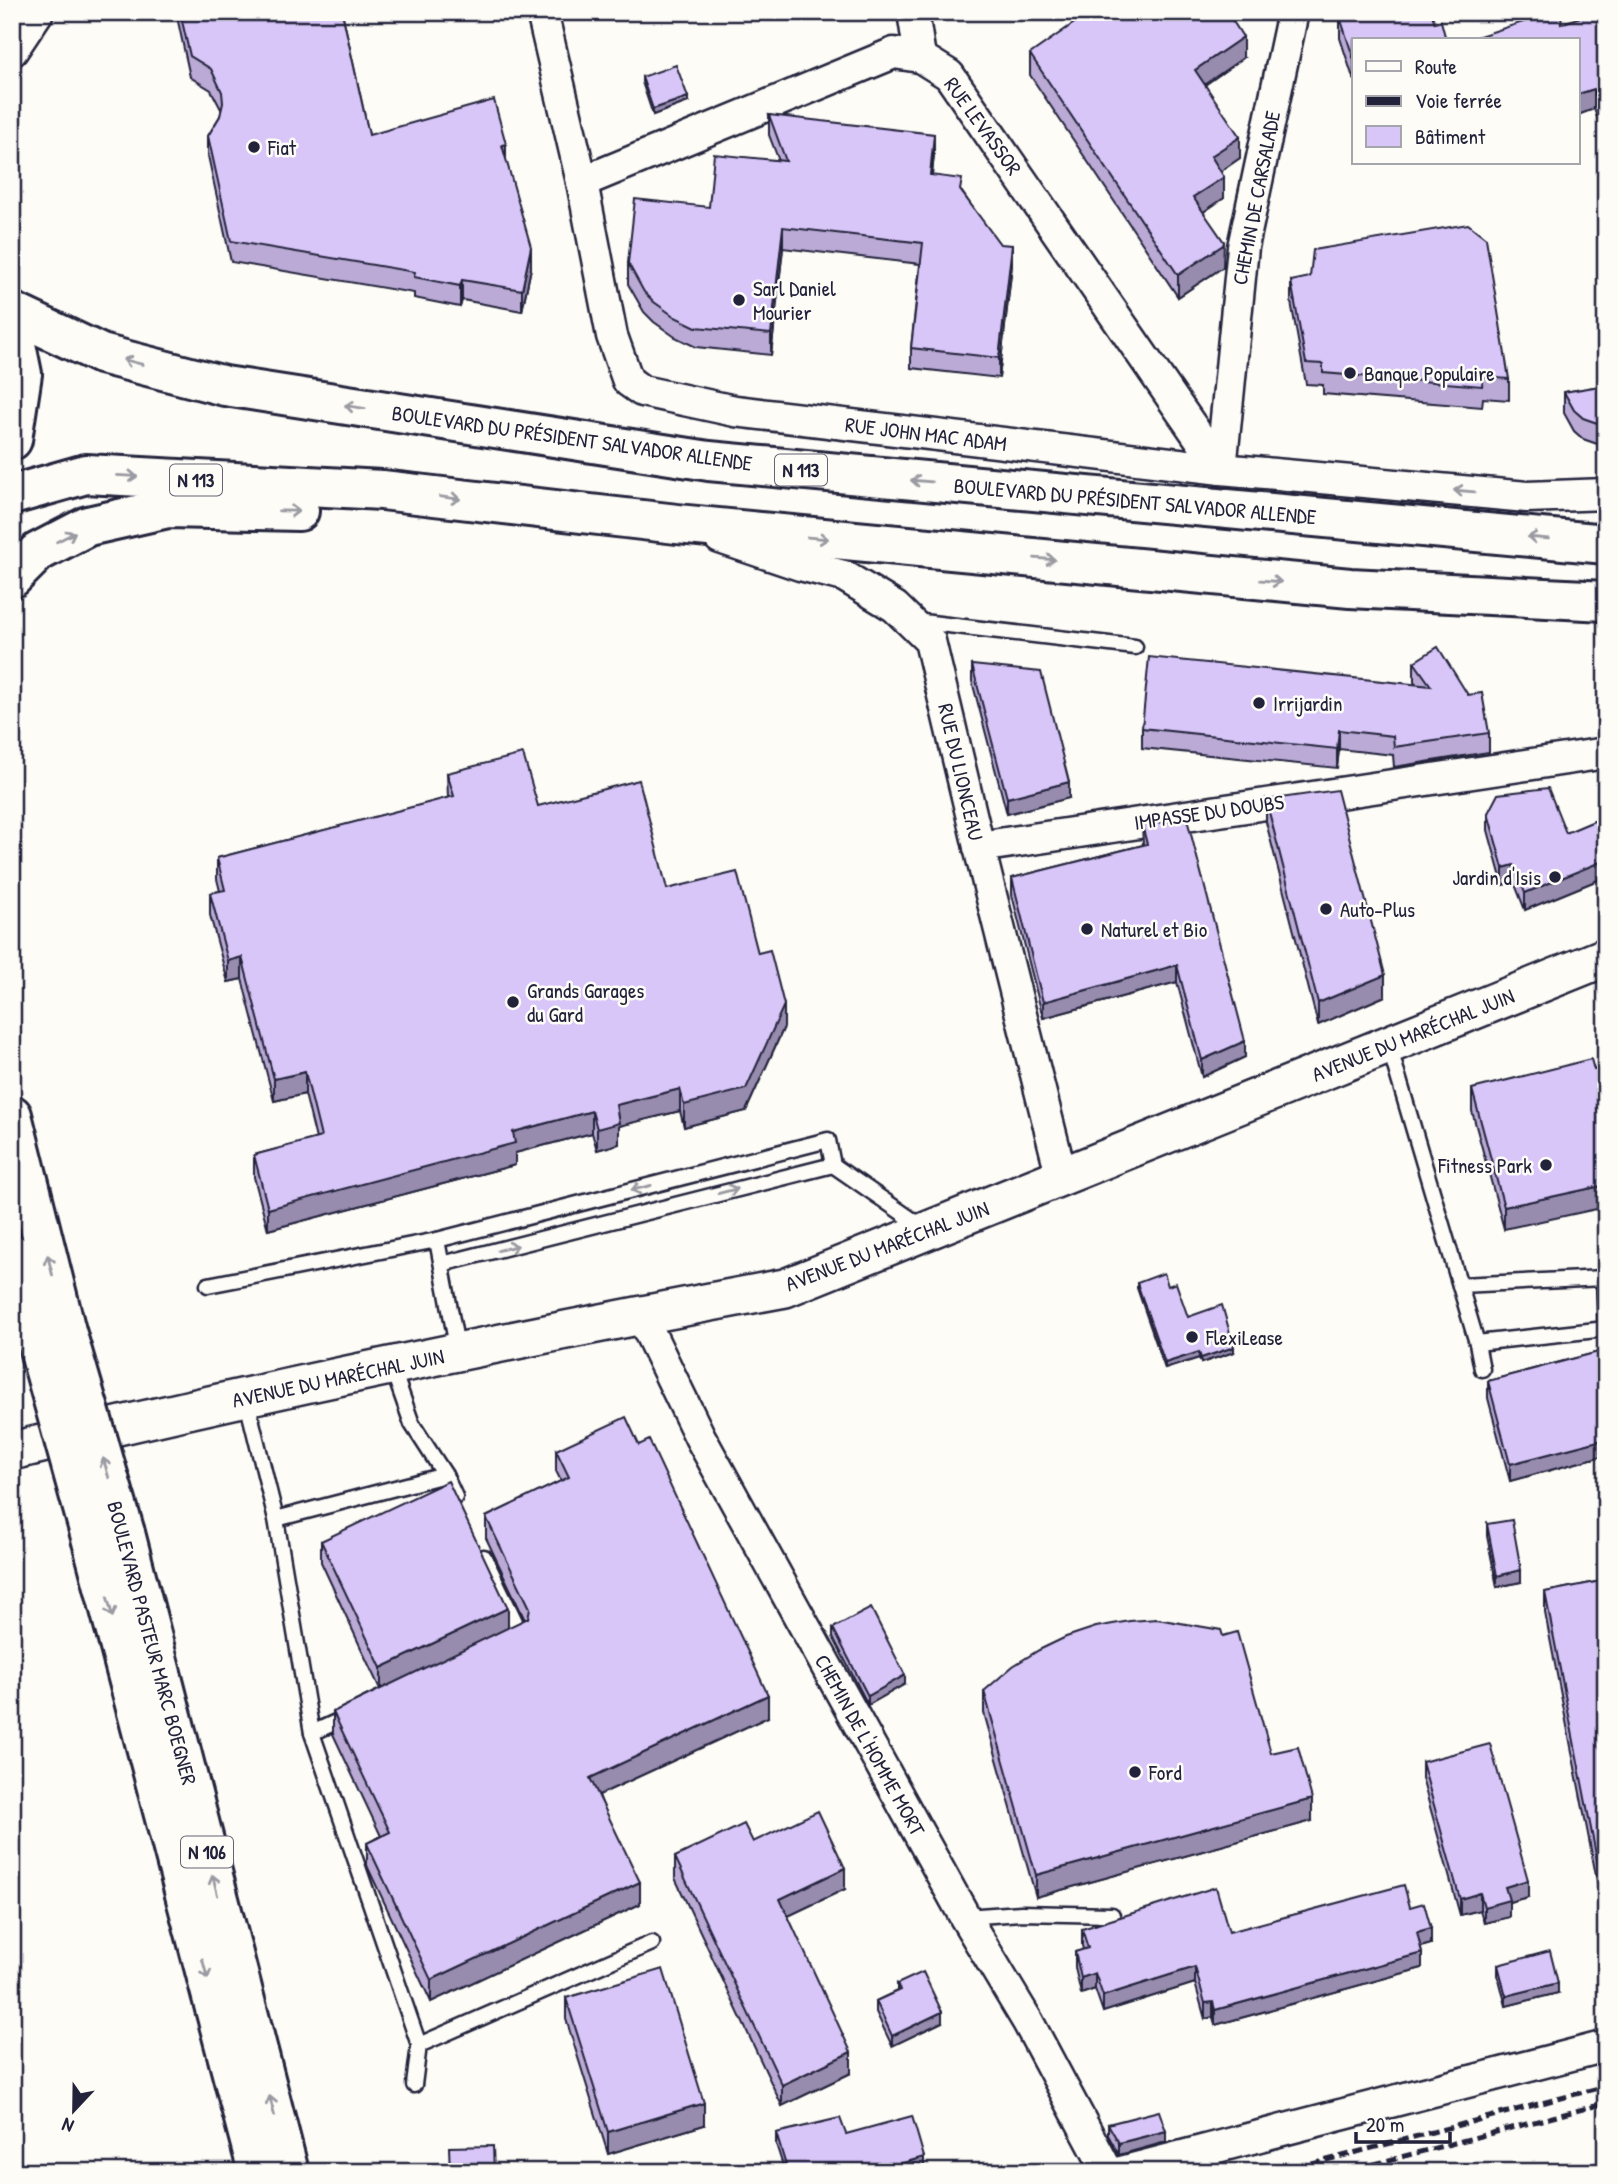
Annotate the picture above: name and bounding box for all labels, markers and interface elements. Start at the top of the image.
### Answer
legend [1352,38,1580,164]
text: Route [1415,52,1457,81]
street label: RUE LEVASSOR [938,71,1028,181]
text: Voie ferrée [1415,86,1502,115]
street label: CHEMIN DE CARSALADE [1225,109,1287,287]
text: Bâtiment [1415,122,1486,151]
place label: Fiat [267,133,297,162]
marker: Fiat [246,139,262,155]
place label: Sarl Daniel Mourier [753,274,836,327]
marker: Sarl Daniel Mourier [731,292,747,308]
one-way arrow [122,355,144,368]
place label: Banque Populaire [1364,359,1495,388]
marker: Banque Populaire [1342,365,1358,381]
street label: BOULEVARD DU PRÉSIDENT SALVADOR ALLENDE [390,398,754,478]
one-way arrow [345,400,367,413]
street label: RUE JOHN MAC ADAM [844,410,1008,458]
road number: N 113 [775,454,827,485]
road number: N 113 [170,464,222,495]
one-way arrow [115,470,138,483]
street label: BOULEVARD DU PRÉSIDENT SALVADOR ALLENDE [953,471,1317,531]
one-way arrow [910,474,933,487]
one-way arrow [1454,485,1476,498]
one-way arrow [438,492,461,505]
one-way arrow [277,504,300,517]
one-way arrow [55,530,76,544]
one-way arrow [806,531,829,544]
one-way arrow [1527,532,1550,545]
one-way arrow [1033,553,1056,566]
one-way arrow [1259,574,1282,587]
place label: Irrijardin [1273,689,1342,718]
marker: Irrijardin [1251,695,1267,711]
street label: RUE DU LIONCEAU [931,701,991,843]
street label: IMPASSE DU DOUBS [1132,787,1286,837]
place label: Jardin d'Isis [1452,863,1541,892]
marker: Jardin d'Isis [1547,869,1563,885]
place label: Auto-Plus [1340,895,1415,924]
marker: Auto-Plus [1318,901,1334,917]
place label: Naturel et Bio [1101,915,1207,944]
marker: Naturel et Bio [1079,921,1095,937]
place label: Grands Garages du Gard [527,976,644,1029]
street label: AVENUE DU MARÉCHAL JUIN [1308,981,1518,1089]
marker: Grands Garages du Gard [505,994,521,1010]
place label: Fitness Park [1437,1151,1532,1180]
marker: Fitness Park [1538,1157,1554,1173]
one-way arrow [630,1182,653,1195]
one-way arrow [716,1184,739,1197]
street label: AVENUE DU MARÉCHAL JUIN [781,1194,993,1298]
one-way arrow [496,1241,519,1254]
one-way arrow [43,1254,56,1277]
place label: FlexiLease [1205,1323,1283,1352]
marker: FlexiLease [1184,1329,1200,1345]
street label: AVENUE DU MARÉCHAL JUIN [229,1341,447,1415]
one-way arrow [98,1457,111,1479]
street label: BOULEVARD PASTEUR MARC BOEGNER [100,1498,204,1788]
one-way arrow [104,1595,117,1618]
street label: CHEMIN DE L'HOMME MORT [808,1649,933,1842]
place label: Ford [1148,1758,1182,1787]
marker: Ford [1127,1764,1143,1780]
road number: N 106 [181,1836,233,1868]
one-way arrow [208,1874,221,1897]
one-way arrow [199,1957,212,1980]
north arrow [38,2076,108,2146]
one-way arrow [265,2095,278,2118]
scale bar [1356,2100,1450,2144]
text: 20 m [1366,2110,1404,2139]
text: N [58,2112,77,2140]

